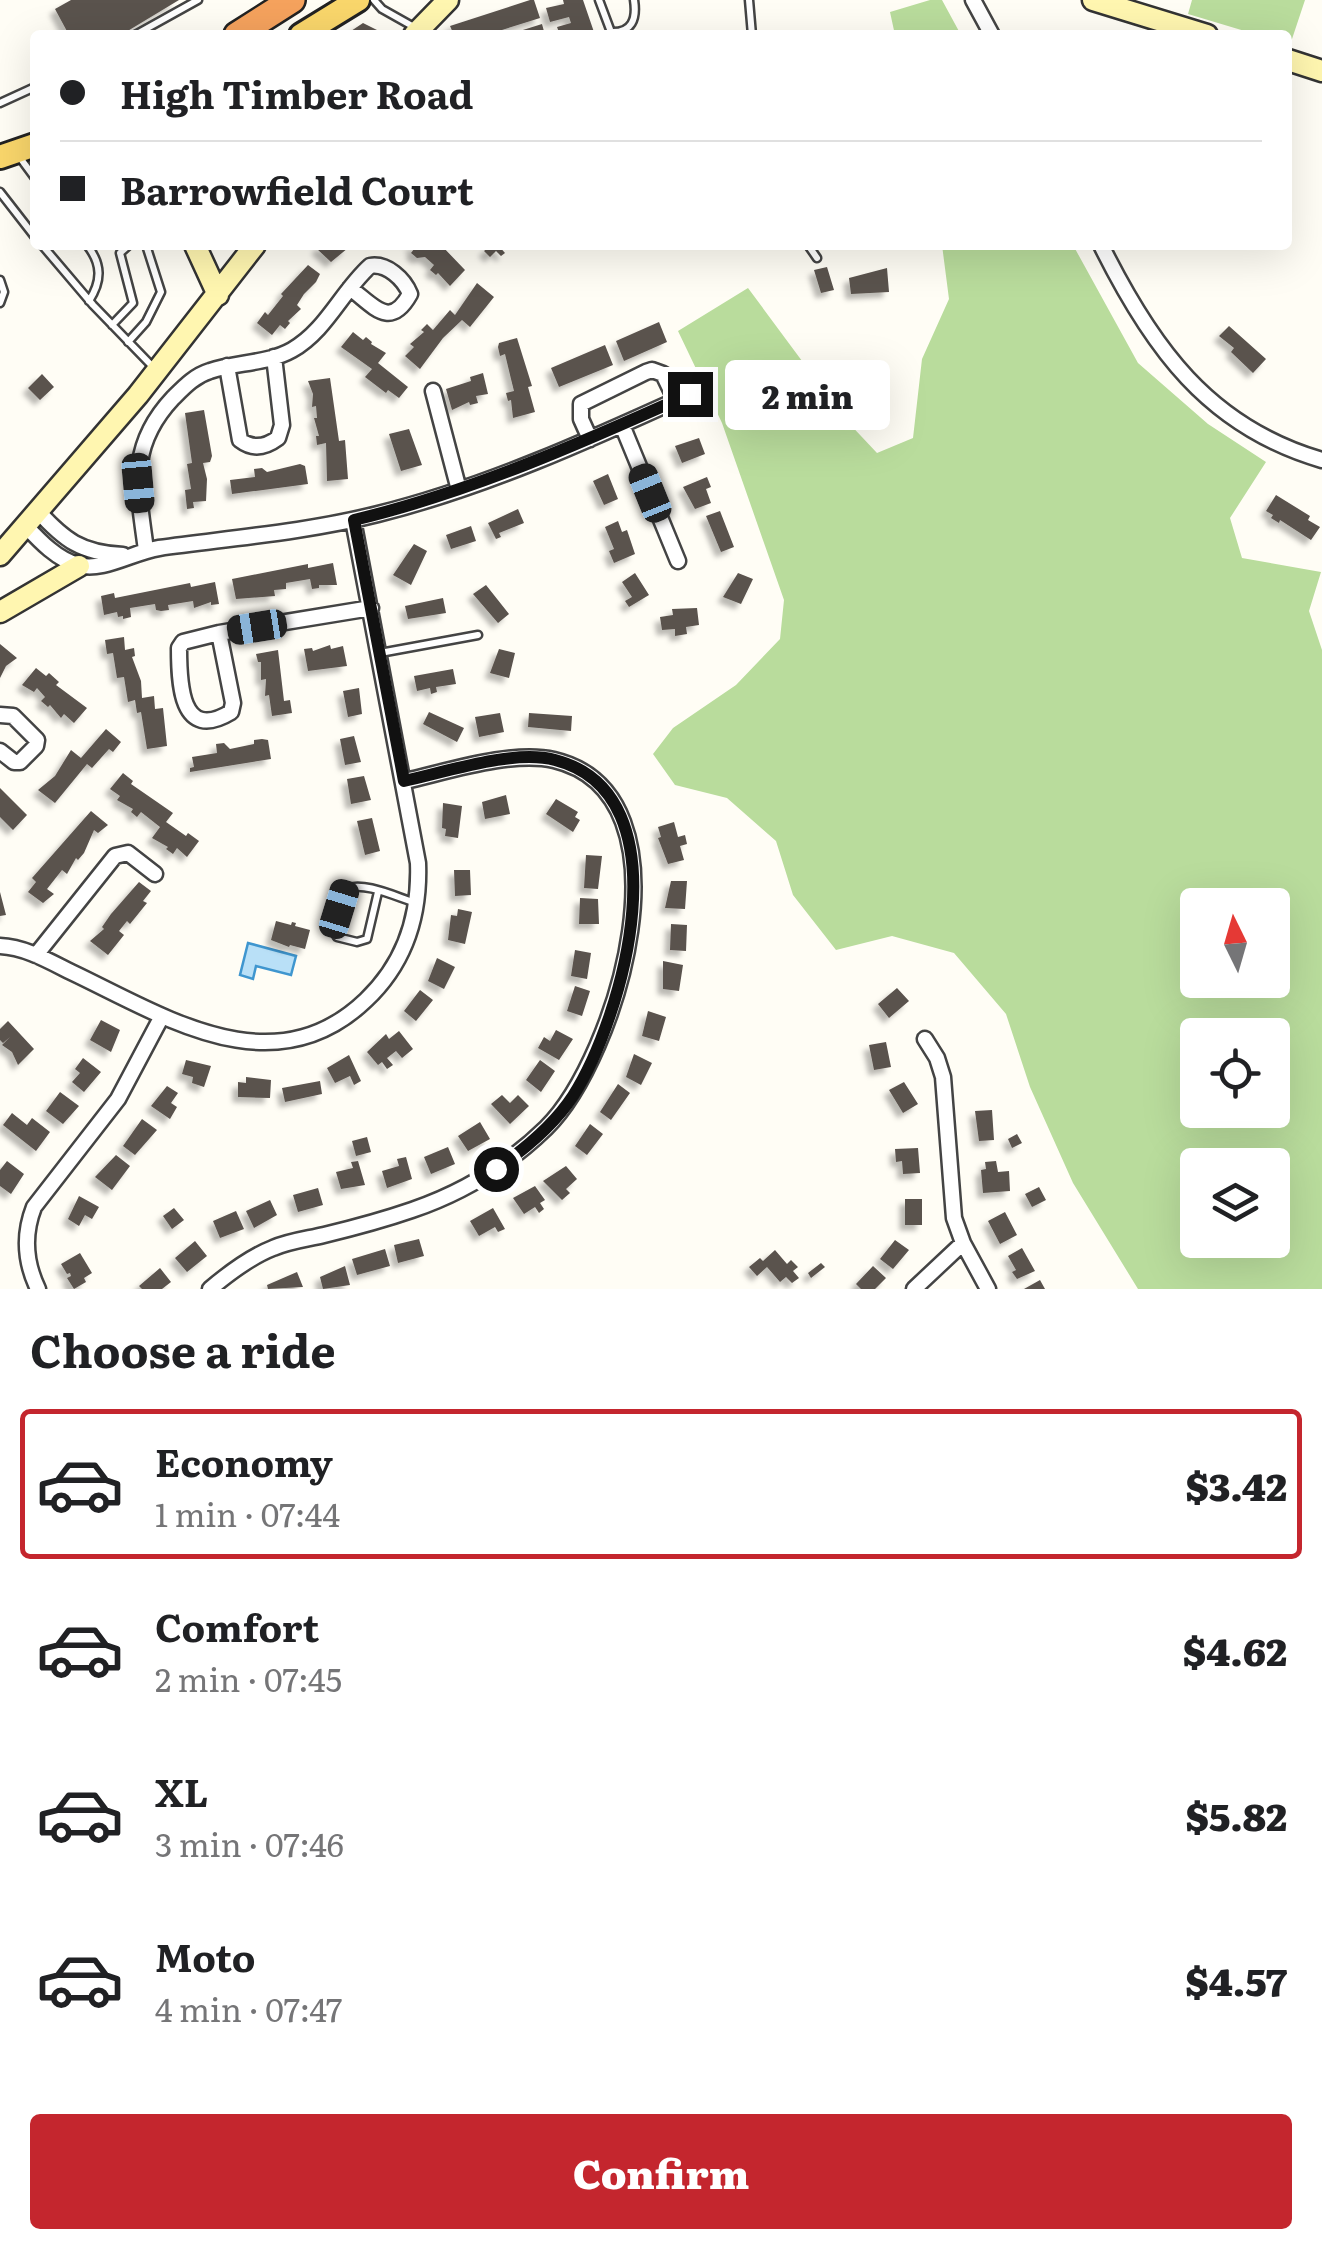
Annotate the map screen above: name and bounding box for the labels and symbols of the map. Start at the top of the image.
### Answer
callout: 2 min [725,359,890,429]
route end [668,372,713,417]
car [120,452,156,514]
car [625,460,675,526]
car [225,607,289,647]
car [316,876,362,942]
north arrow [1180,888,1290,998]
route start [474,1147,519,1192]

